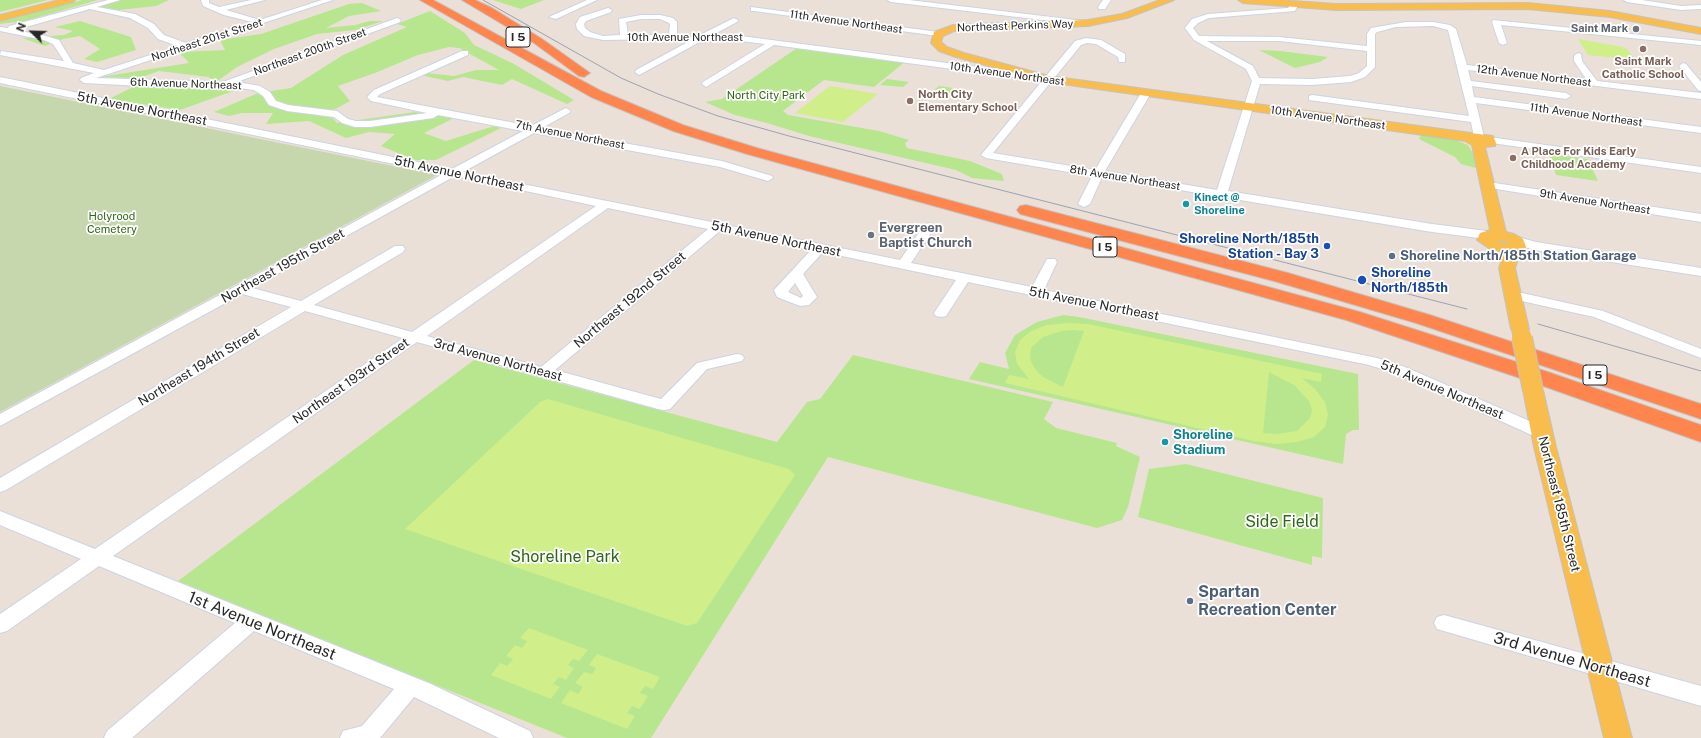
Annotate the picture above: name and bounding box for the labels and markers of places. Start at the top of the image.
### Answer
place label: Saint Mark [1571,22,1628,36]
marker: Saint Mark [1631,24,1641,34]
marker: Saint Mark Catholic School [1638,44,1648,54]
place label: Saint Mark Catholic School [1602,55,1684,81]
place label: North City Elementary School [918,88,1018,114]
marker: North City Elementary School [905,96,915,106]
place label: A Place For Kids Early Childhood Academy [1521,145,1636,171]
marker: A Place For Kids Early Childhood Academy [1508,153,1518,163]
place label: Kinect @ Shoreline [1194,191,1245,217]
marker: Kinect @ Shoreline [1181,199,1191,209]
place label: Evergreen Baptist Church [879,220,972,251]
marker: Evergreen Baptist Church [866,230,876,240]
place label: Shoreline North/185th Station - Bay 3 [1179,231,1319,262]
marker: Shoreline North/185th Station - Bay 3 [1322,241,1332,251]
place label: Shoreline North/185th Station Garage [1400,248,1636,264]
marker: Shoreline North/185th Station Garage [1387,251,1397,261]
place label: Shoreline North/185th [1371,265,1448,296]
marker: Shoreline North/185th [1356,274,1368,286]
place label: Shoreline Stadium [1173,427,1233,458]
marker: Shoreline Stadium [1160,437,1170,447]
place label: Spartan Recreation Center [1198,582,1337,620]
marker: Spartan Recreation Center [1185,596,1195,606]

